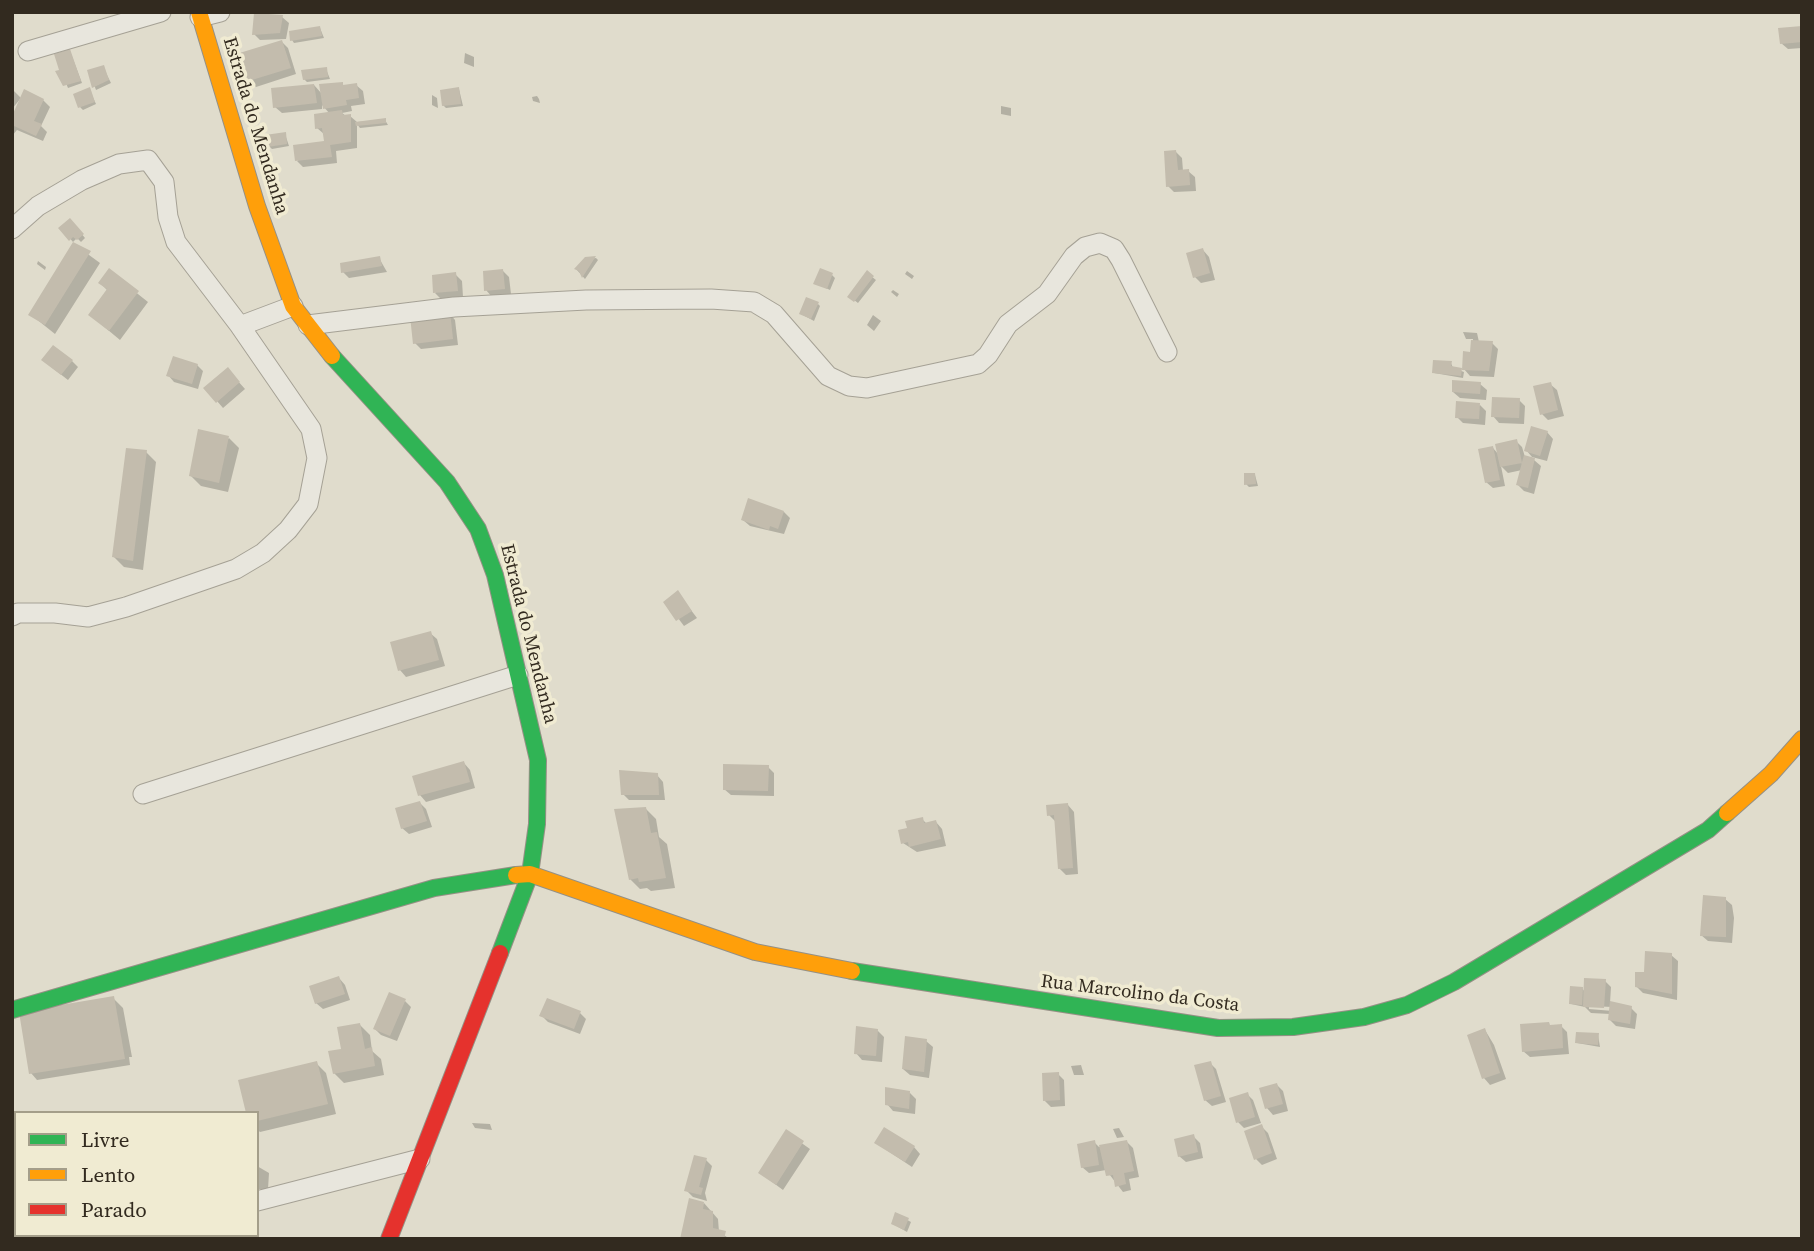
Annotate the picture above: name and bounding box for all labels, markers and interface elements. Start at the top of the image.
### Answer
street label: Estrada do Mendanha [217,34,293,218]
street label: Estrada do Mendanha [495,542,561,726]
street label: Rua Marcolino da Costa [1039,971,1241,1017]
legend [14,1111,259,1237]
text: Livre [81,1125,129,1154]
text: Lento [81,1160,135,1189]
text: Parado [81,1195,147,1224]

